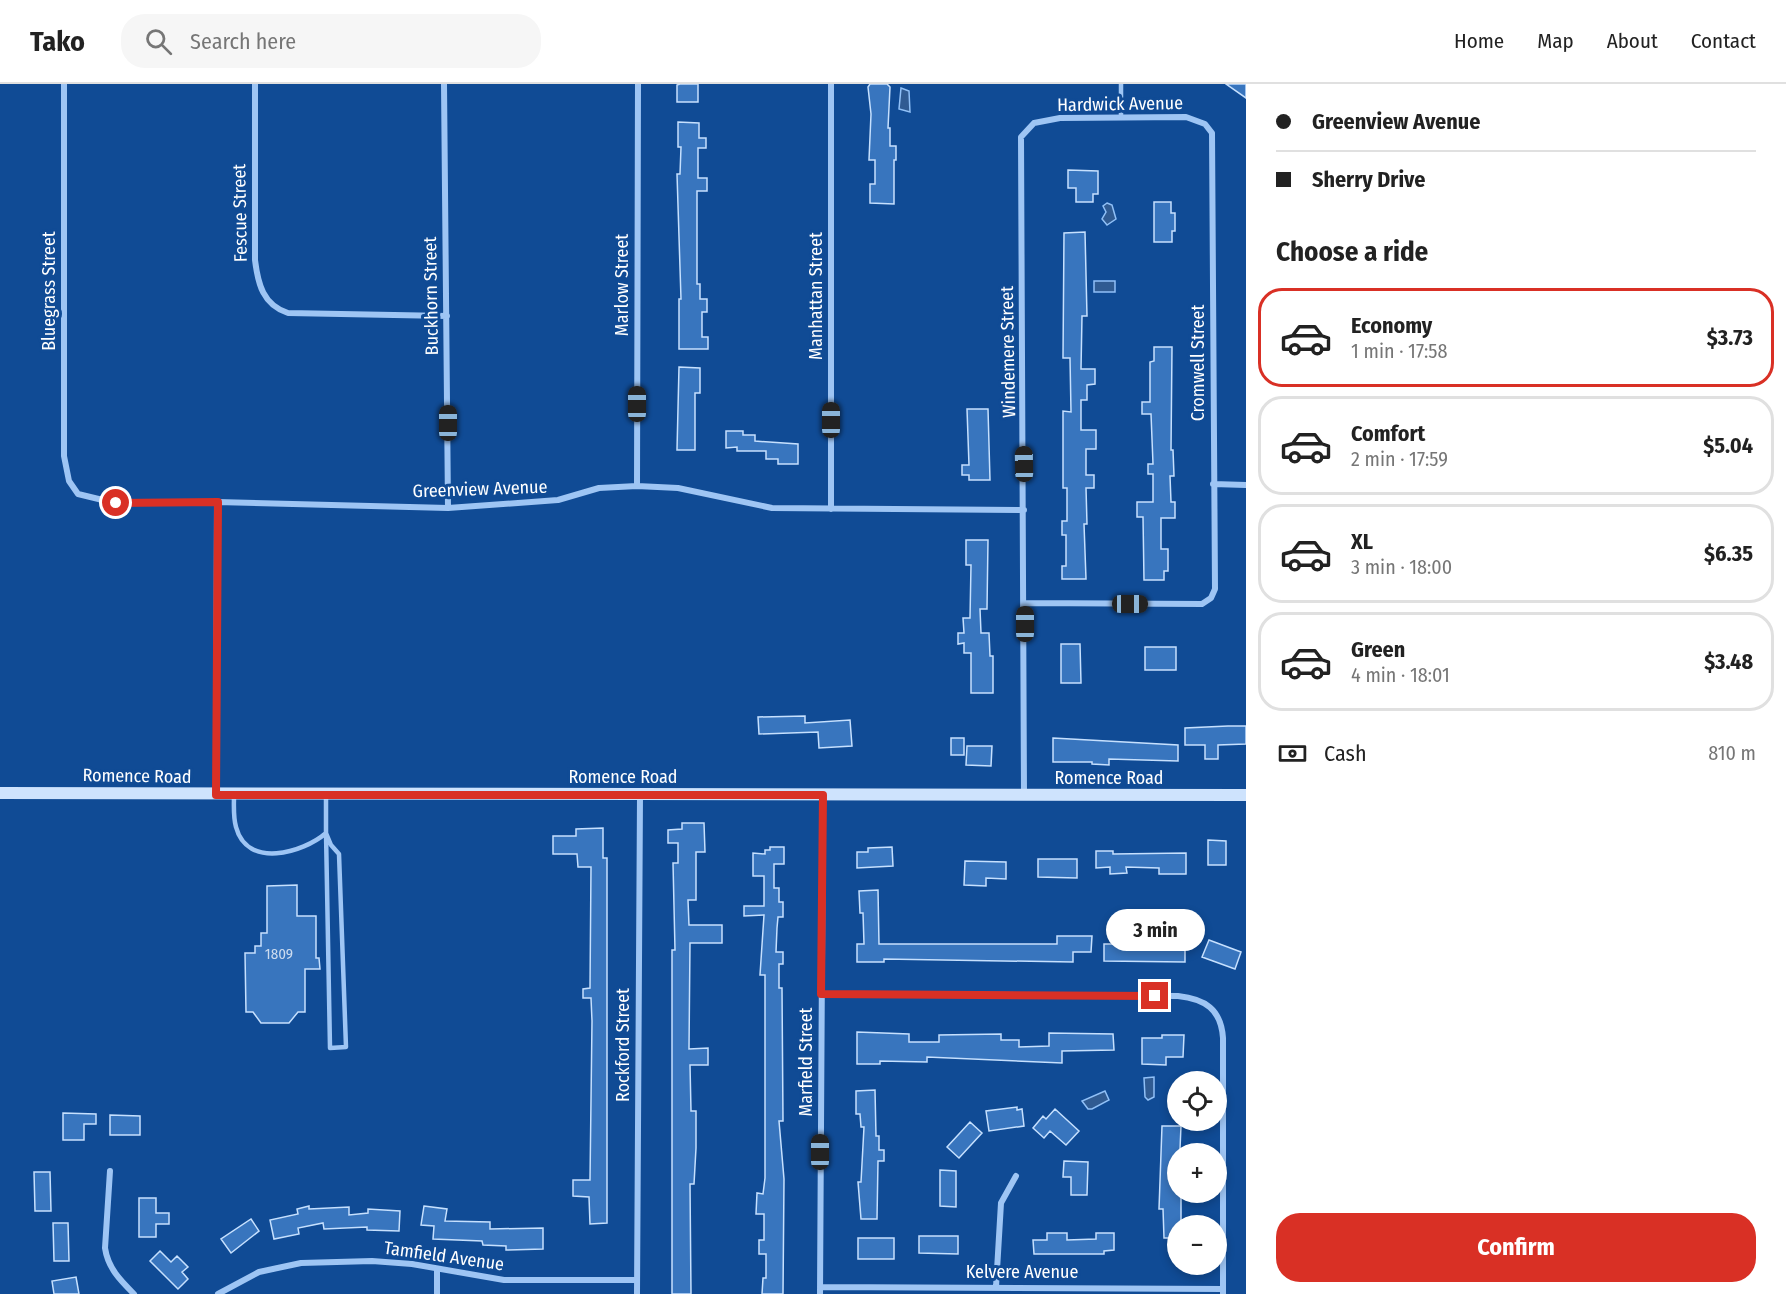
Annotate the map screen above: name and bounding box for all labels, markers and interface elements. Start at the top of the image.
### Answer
search box [121,14,541,68]
text: Tako [30,25,85,58]
icon: search [142,25,175,58]
text: Search here [190,28,296,55]
text: Home [1454,28,1504,54]
text: Map [1537,28,1574,54]
text: About [1607,28,1658,54]
text: Contact [1691,28,1756,54]
street label: Hardwick Avenue [1057,92,1183,116]
text: Greenview Avenue [1312,108,1480,135]
street label: Fescue Street [228,164,252,262]
text: Sherry Drive [1312,166,1425,193]
street label: Bluegrass Street [38,231,60,351]
street label: Manhattan Street [805,232,827,360]
street label: Marlow Street [611,234,633,336]
street label: Buckhorn Street [419,236,443,355]
text: Choose a ride [1276,236,1428,268]
street label: Windemere Street [996,286,1020,418]
street label: Cromwell Street [1187,305,1209,421]
icon: car [1279,311,1333,365]
text: Economy [1351,312,1432,339]
text: $3.73 [1707,324,1753,351]
text: 1 min · 17:58 [1351,339,1448,363]
car [628,386,646,422]
car [822,402,840,438]
car [439,405,457,441]
icon: car [1279,419,1333,473]
text: Comfort [1351,420,1425,447]
text: $5.04 [1703,432,1753,459]
car [1015,446,1033,482]
text: 2 min · 17:59 [1351,447,1448,471]
street label: Greenview Avenue [412,476,548,502]
route start [102,489,129,516]
icon: car [1279,527,1333,581]
text: XL [1351,528,1373,555]
text: $6.35 [1704,540,1753,567]
text: 3 min · 18:00 [1351,555,1452,579]
car [1112,595,1148,613]
car [1016,606,1034,642]
icon: car [1279,635,1333,689]
text: Green [1351,636,1405,663]
text: $3.48 [1704,648,1753,675]
text: 4 min · 18:01 [1351,663,1450,687]
icon: cash [1276,737,1309,770]
text: Cash [1324,740,1367,767]
text: 810 m [1708,741,1756,765]
street label: Romence Road [82,764,192,788]
street label: Romence Road [568,766,678,788]
street label: Romence Road [1054,767,1164,789]
callout: 3 min [1106,909,1204,951]
text: 3 min [1133,918,1178,942]
house number: 1809 [265,945,293,963]
route end [1141,982,1168,1009]
street label: Rockford Street [612,988,634,1102]
street label: Marfield Street [795,1007,817,1117]
map controls [1167,1071,1227,1275]
button: locate [1167,1071,1227,1131]
car [811,1134,829,1170]
button: + [1167,1143,1227,1203]
button: Confirm [1276,1213,1756,1282]
button: − [1167,1215,1227,1275]
street label: Tamfield Avenue [383,1237,506,1275]
street label: Kelvere Avenue [966,1261,1078,1283]

